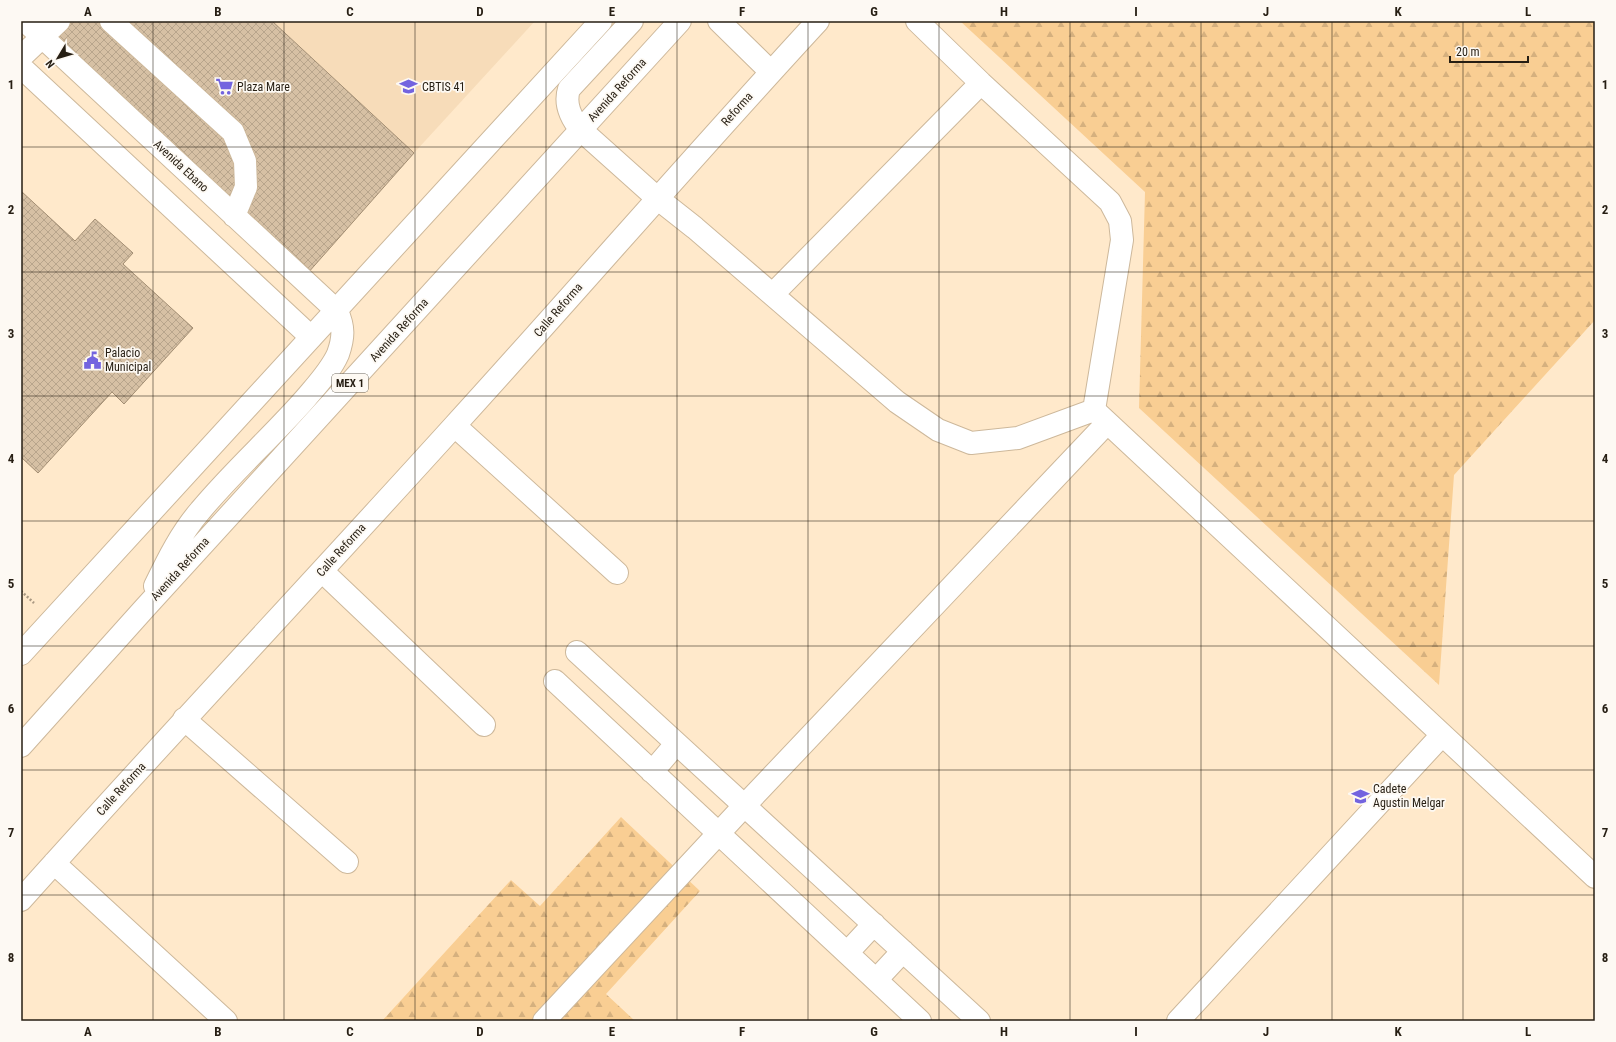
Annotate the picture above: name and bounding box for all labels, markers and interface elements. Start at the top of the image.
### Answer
text: A [84,4,92,19]
text: B [214,4,222,19]
text: C [346,4,354,19]
text: D [476,4,484,19]
text: E [609,4,616,19]
text: F [739,4,745,19]
text: G [870,4,878,19]
text: H [1000,4,1008,19]
text: I [1134,4,1138,19]
text: J [1263,4,1269,19]
text: K [1394,4,1402,19]
text: L [1525,4,1531,19]
north arrow [38,38,78,78]
scale bar [1450,38,1528,64]
text: 20 m [1456,45,1480,59]
street label: Avenida Reforma [585,55,649,125]
text: N [43,57,58,71]
text: 1 [8,77,14,92]
supermarket icon: Plaza Mare [214,77,234,97]
school or university icon: CBTIS 41 [399,77,419,97]
text: 1 [1602,77,1608,92]
place label: Plaza Mare [237,80,290,94]
place label: CBTIS 41 [422,80,465,94]
street label: Reforma [718,89,756,129]
street label: Avenida Ebano [151,137,211,195]
text: 2 [8,202,15,217]
text: 2 [1602,202,1609,217]
street label: Calle Reforma [531,280,585,340]
street label: Avenida Reforma [367,295,431,365]
text: 3 [8,326,14,341]
text: 3 [1602,326,1608,341]
place label: Palacio Municipal [105,346,151,374]
public building icon: Palacio Municipal [82,350,102,370]
road number: MEX 1 [332,374,368,392]
text: 4 [8,451,15,466]
text: 4 [1602,451,1609,466]
street label: Calle Reforma [313,520,369,579]
street label: Avenida Reforma [148,534,212,604]
text: 5 [8,576,15,591]
text: 5 [1602,576,1609,591]
text: 6 [8,701,15,716]
text: 6 [1602,701,1609,716]
street label: Calle Reforma [93,759,149,818]
place label: Cadete Agustin Melgar [1373,782,1445,810]
school or university icon: Cadete Agustin Melgar [1350,786,1370,806]
text: 7 [8,825,15,840]
text: 7 [1602,825,1609,840]
text: 8 [8,950,14,965]
text: 8 [1602,950,1608,965]
text: A [84,1024,92,1039]
text: B [214,1024,222,1039]
text: C [346,1024,354,1039]
text: D [476,1024,484,1039]
text: E [609,1024,616,1039]
text: F [739,1024,745,1039]
text: G [870,1024,878,1039]
text: H [1000,1024,1008,1039]
text: I [1134,1024,1138,1039]
text: J [1263,1024,1269,1039]
text: K [1394,1024,1402,1039]
text: L [1525,1024,1531,1039]

